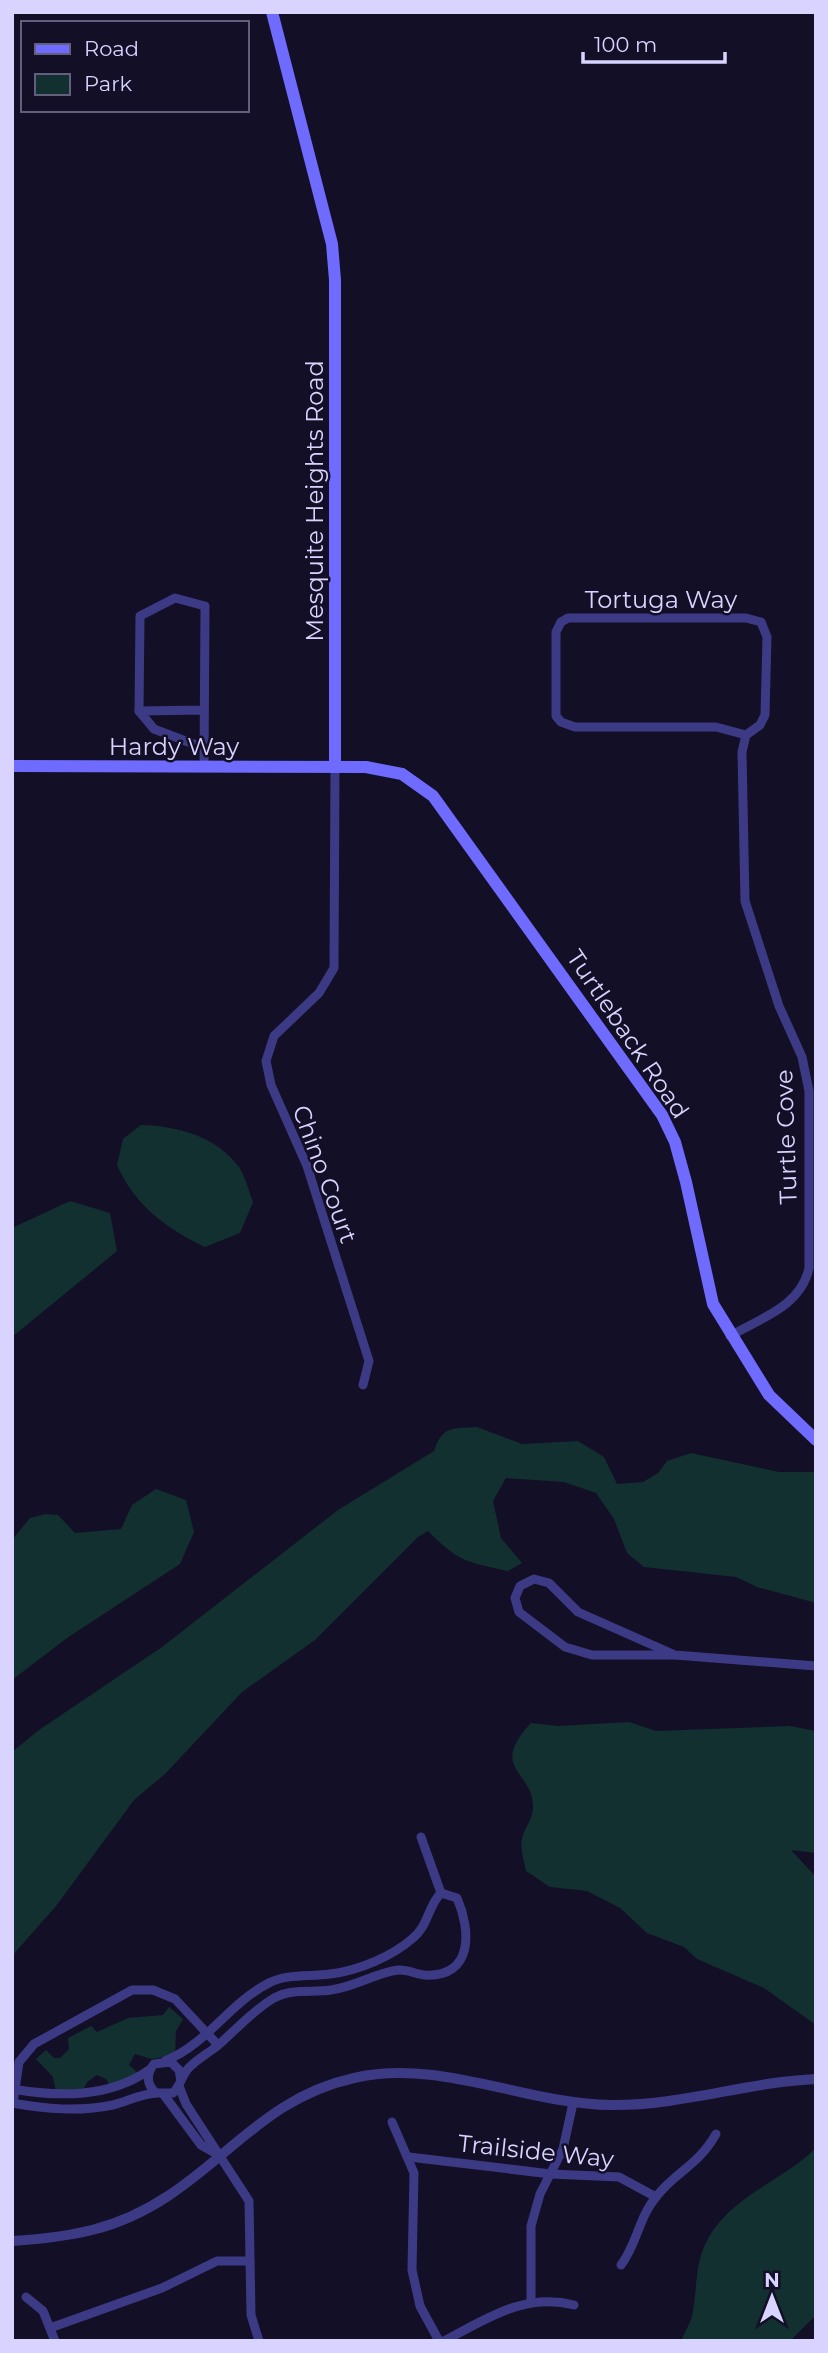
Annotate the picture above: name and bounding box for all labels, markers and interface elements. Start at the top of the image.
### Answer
legend [21,21,248,112]
scale bar [583,21,725,65]
text: 100 m [594,32,657,57]
text: Road [84,36,139,61]
text: Park [84,71,132,96]
street label: Mesquite Heights Road [300,360,329,642]
street label: Tortuga Way [585,585,737,614]
street label: Hardy Way [109,732,239,761]
street label: Turtleback Road [561,944,695,1124]
street label: Turtle Cove [769,1069,803,1205]
street label: Chino Court [287,1101,363,1247]
street label: Trailside Way [457,2128,615,2174]
north arrow [737,2262,807,2332]
text: N [764,2269,780,2292]

